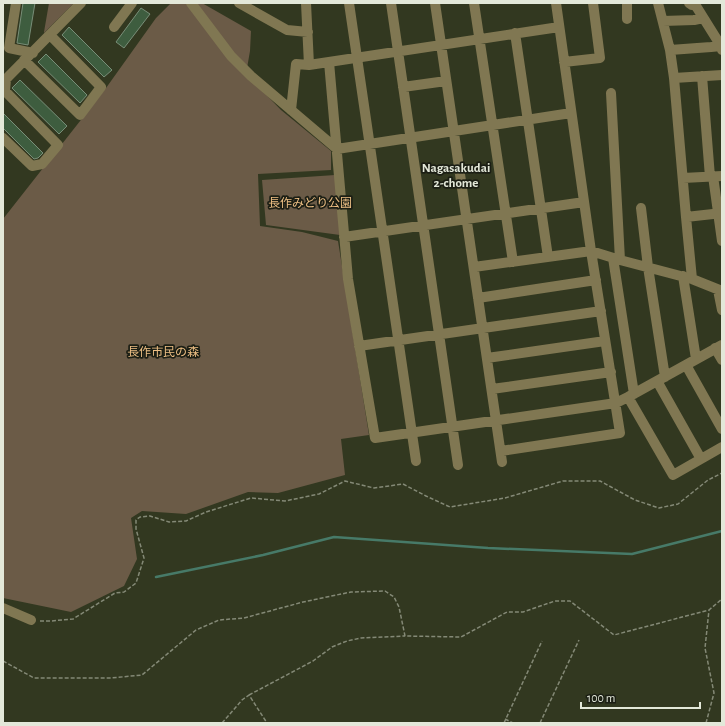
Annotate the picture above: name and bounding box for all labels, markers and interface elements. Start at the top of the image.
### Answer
district label: Nagasakudai 2-chome [422,162,490,190]
park label: 長作みどり公園 [268,196,352,209]
park label: 長作市民の森 [127,345,199,358]
scale bar [581,684,700,710]
text: 100 m [587,692,615,704]

